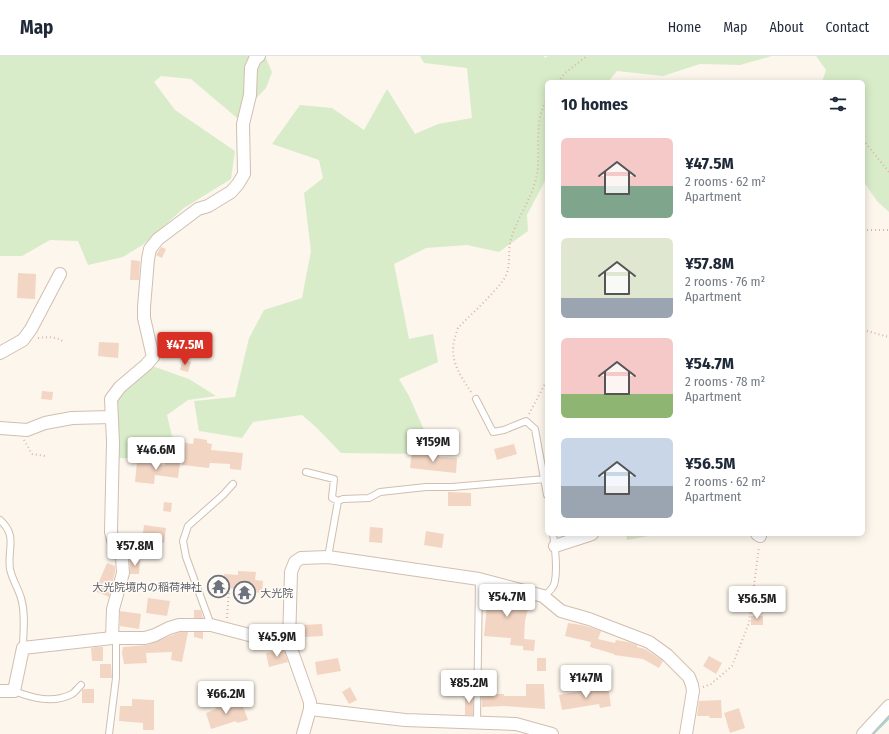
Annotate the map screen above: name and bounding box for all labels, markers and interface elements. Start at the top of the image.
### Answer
text: Map [20,16,53,39]
text: Home [668,19,701,36]
text: Map [723,19,747,36]
text: About [769,19,804,36]
text: Contact [826,19,869,36]
icon: filters [827,93,849,115]
text: 10 homes [561,94,628,115]
text: ¥47.5M [685,153,734,174]
icon: home [593,154,641,202]
text: 2 rooms · 62 m² [685,174,766,189]
text: Apartment [685,189,741,204]
text: ¥57.8M [685,253,734,274]
icon: home [593,254,641,302]
text: 2 rooms · 76 m² [685,274,765,289]
text: Apartment [685,289,741,304]
pin: ¥47.5M [152,332,218,366]
text: ¥47.5M [166,337,204,352]
text: ¥54.7M [685,353,734,374]
icon: home [593,354,641,402]
text: 2 rooms · 78 m² [685,374,765,389]
text: Apartment [685,389,741,404]
pin: ¥159M [405,429,461,463]
text: ¥159M [416,434,450,449]
pin: ¥46.6M [123,437,189,471]
text: ¥46.6M [137,442,175,457]
text: ¥56.5M [685,453,736,474]
icon: home [593,454,641,502]
text: 2 rooms · 62 m² [685,474,766,489]
text: Apartment [685,489,741,504]
pin: ¥57.8M [102,533,168,567]
text: ¥57.8M [116,538,154,553]
temple icon: 大光院境内の稲荷神社 [205,574,231,600]
temple icon: 大光院 [232,580,258,606]
place label: 大光院境内の稲荷神社 [92,581,202,594]
pin: ¥54.7M [474,584,540,618]
pin: ¥56.5M [724,586,790,620]
place label: 大光院 [260,587,293,600]
text: ¥54.7M [488,589,526,604]
text: ¥56.5M [738,591,776,606]
pin: ¥45.9M [244,624,310,658]
text: ¥45.9M [258,629,296,644]
pin: ¥147M [558,665,614,699]
pin: ¥85.2M [436,670,502,704]
text: ¥147M [569,670,603,685]
text: ¥85.2M [450,675,488,690]
pin: ¥66.2M [193,681,259,715]
text: ¥66.2M [207,686,245,701]

